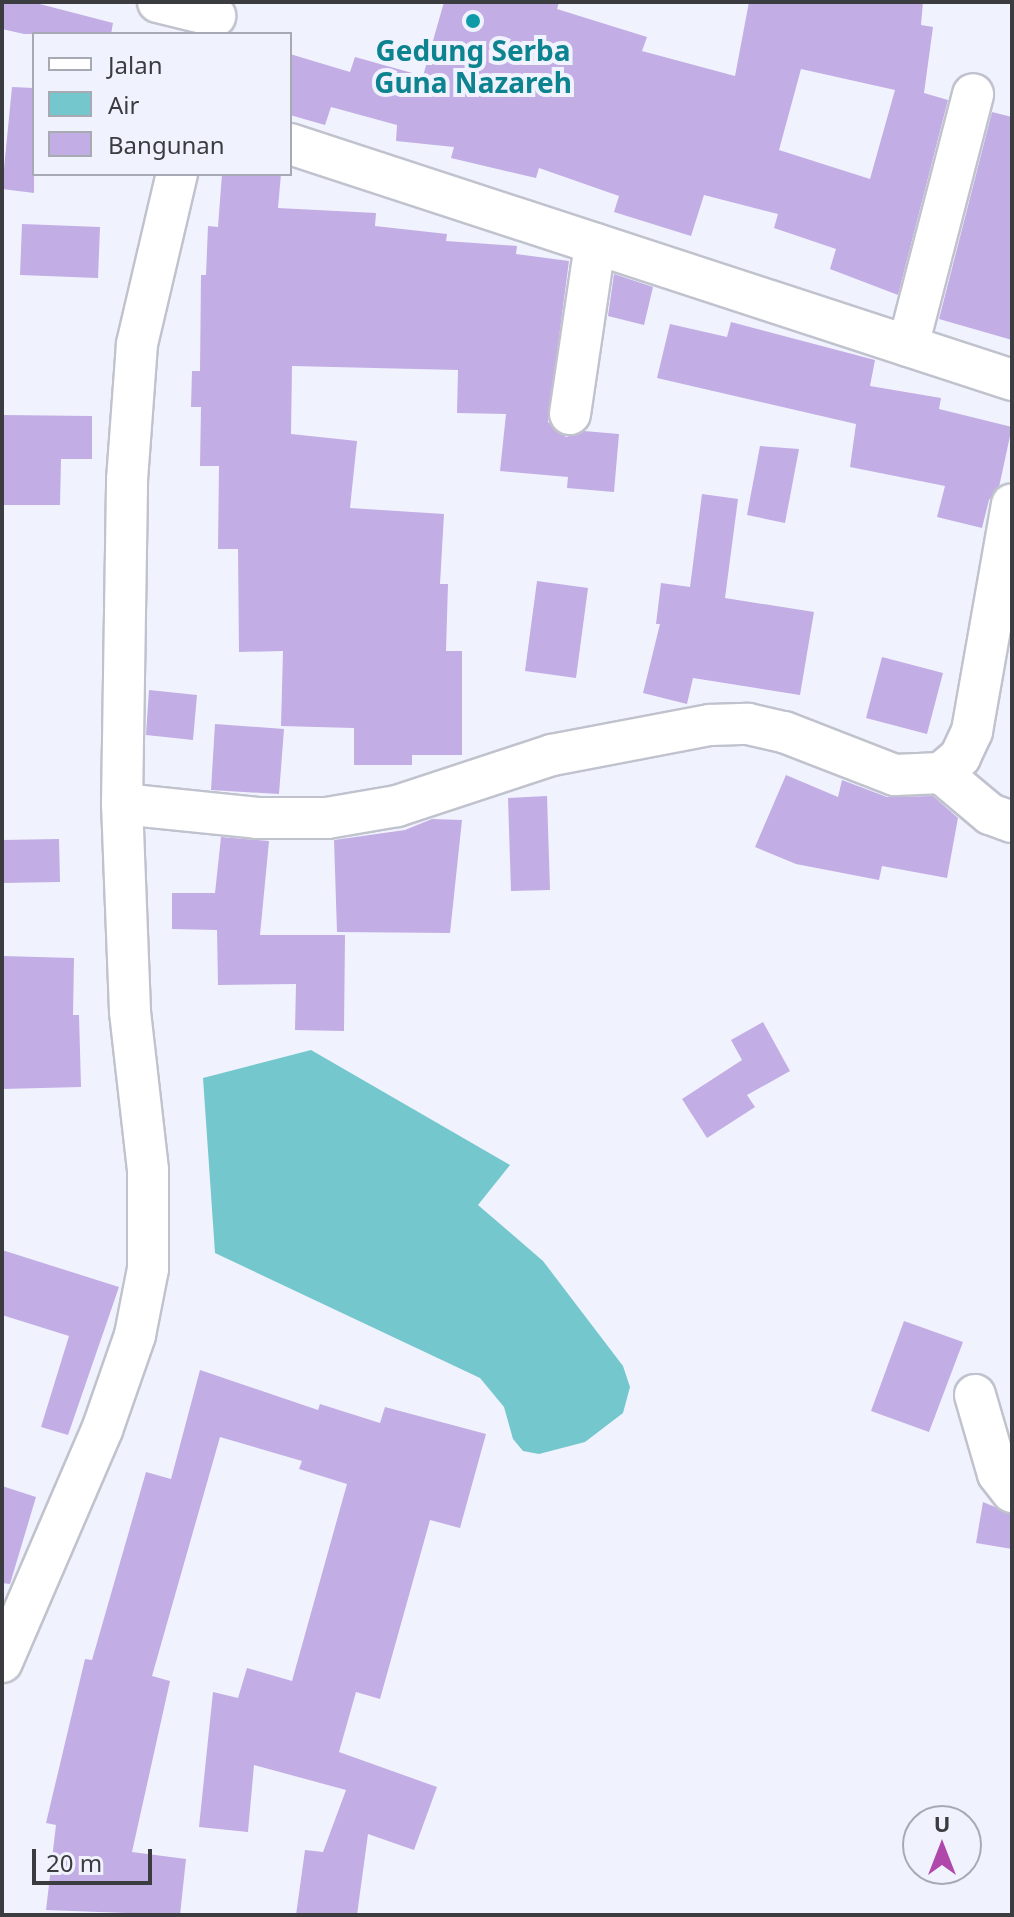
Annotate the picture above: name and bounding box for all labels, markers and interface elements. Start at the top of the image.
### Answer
marker: Gedung Serba Guna Nazareh [464,12,482,30]
legend [32,32,292,176]
place label: Gedung Serba Guna Nazareh [374,33,572,99]
text: Jalan [108,48,163,81]
text: Air [108,88,139,121]
text: Bangunan [108,128,225,161]
north arrow [902,1805,982,1885]
text: U [934,1808,950,1838]
scale bar [36,1833,156,1883]
text: 20 m [46,1846,102,1879]

